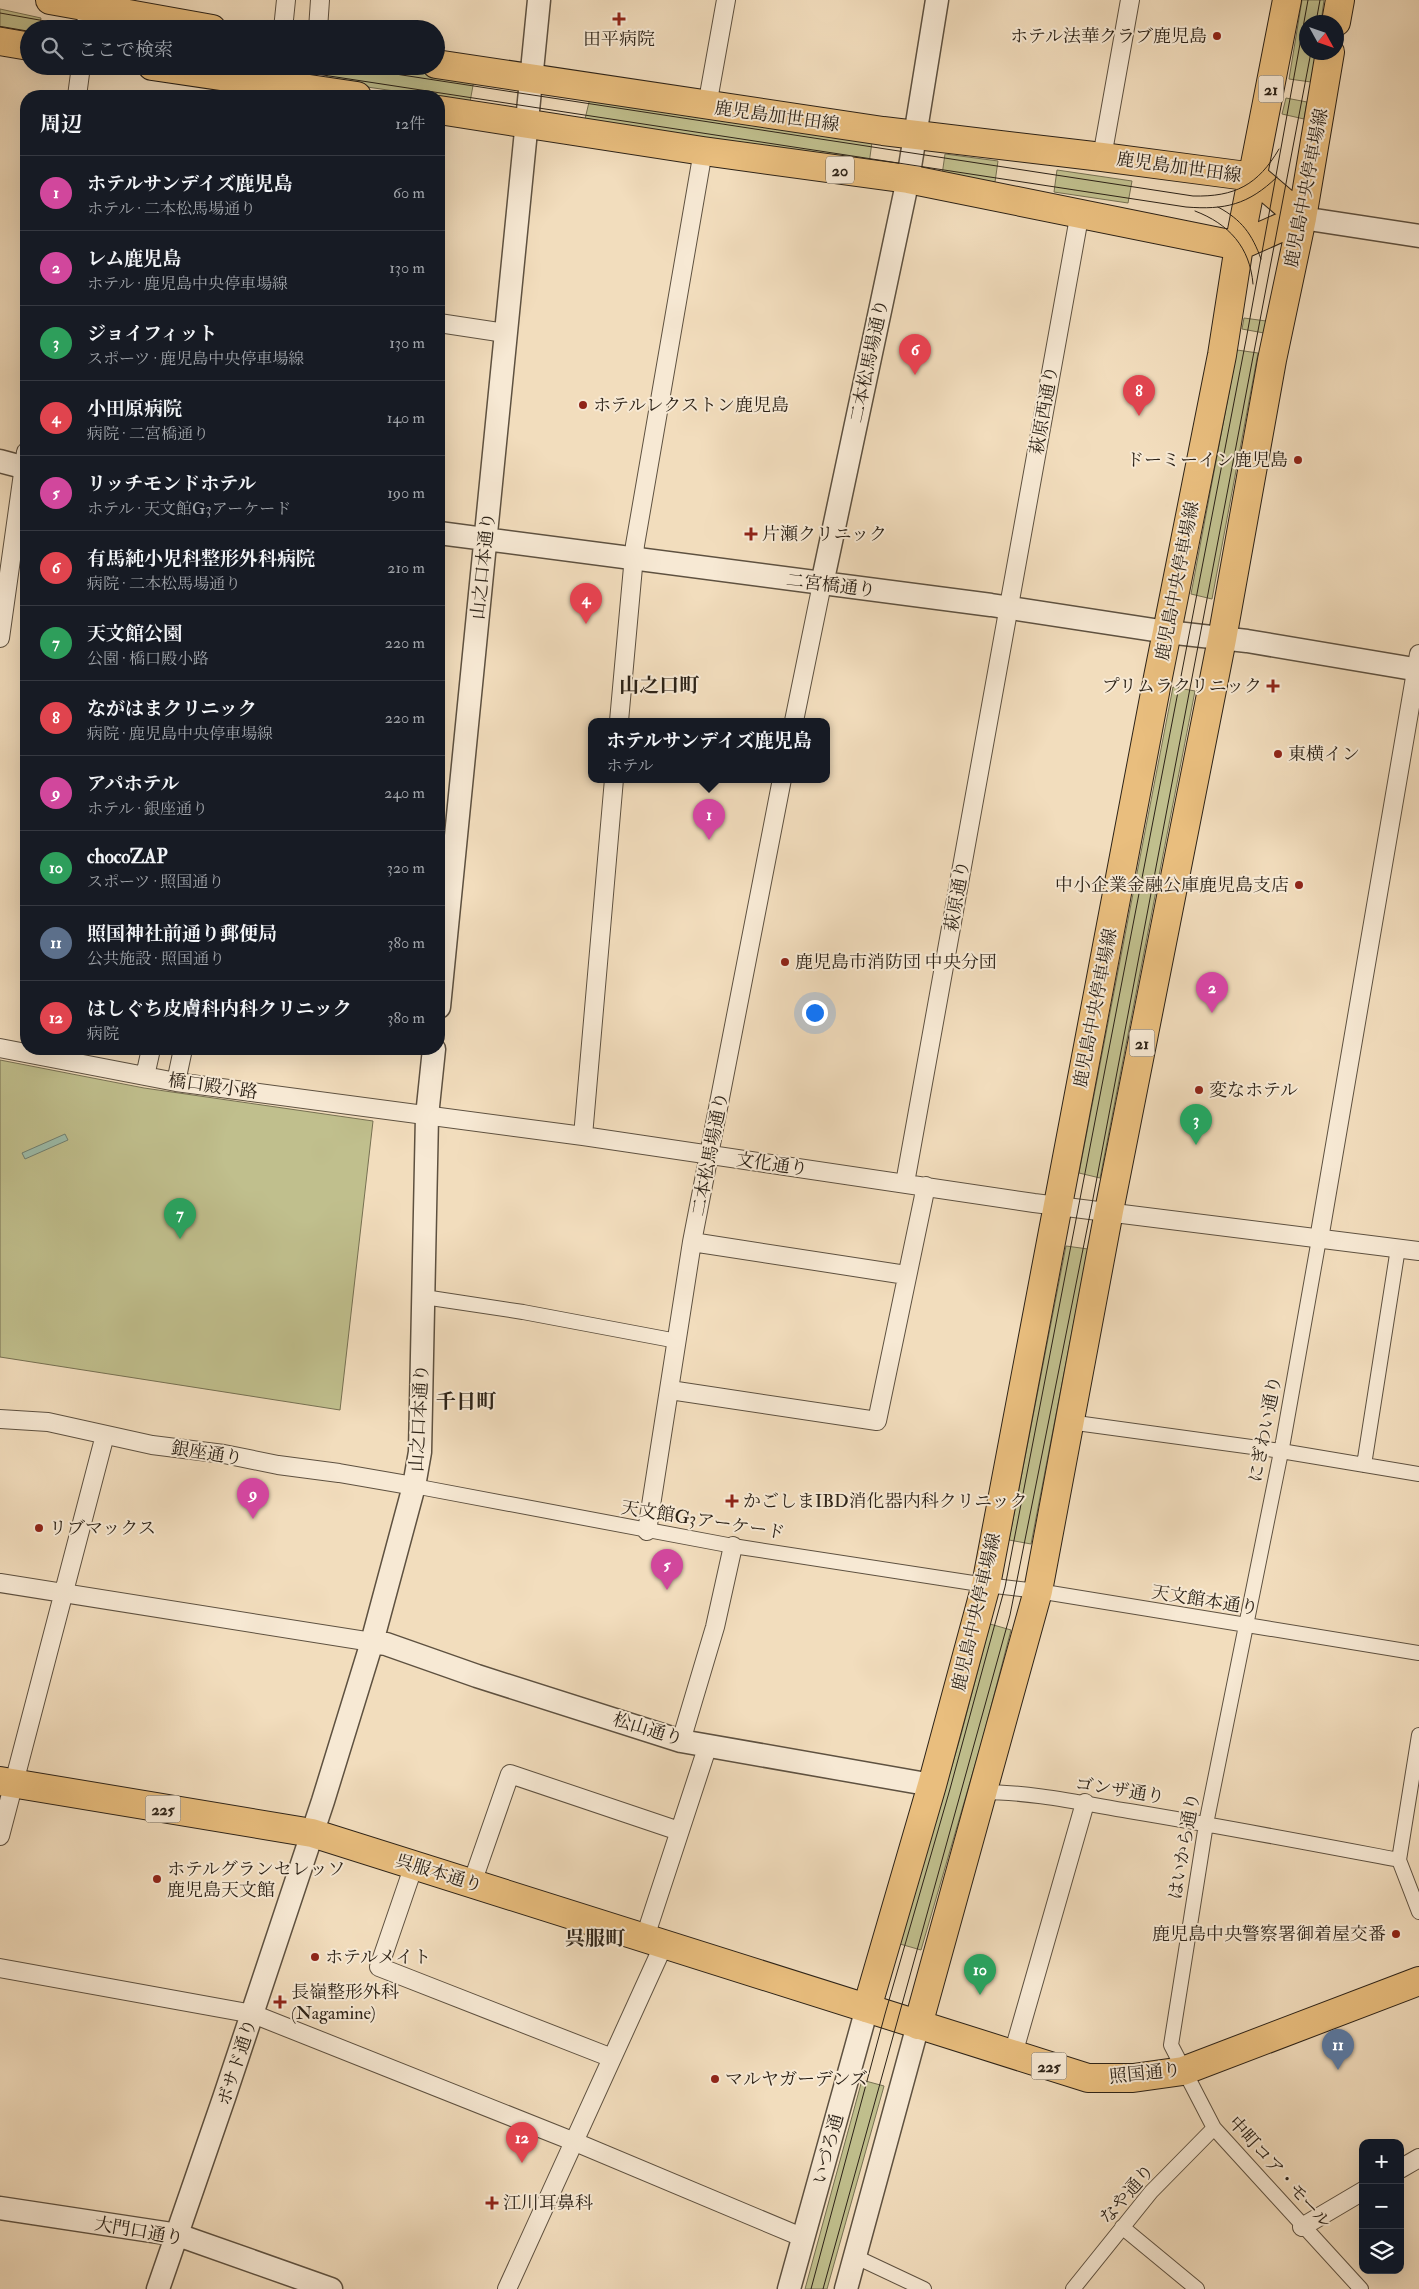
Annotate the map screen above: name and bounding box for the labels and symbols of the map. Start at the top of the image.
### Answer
marker: 田平病院 [612,12,626,26]
north arrow [1299,15,1344,60]
place label: ホテル法華クラブ鹿児島 [1010,25,1207,48]
place label: 田平病院 [583,28,655,51]
marker: ホテル法華クラブ鹿児島 [1211,30,1223,42]
road number: 21 [1258,76,1284,102]
street label: 鹿児島加世田線 [713,96,841,137]
street label: 鹿児島中央停車場線 [1280,106,1333,270]
street label: 鹿児島加世田線 [1115,147,1243,188]
road number: 20 [826,156,854,184]
street label: 二本松馬場通り [845,297,894,425]
pin: 6 [899,334,931,375]
street label: 萩原西通り [1025,364,1064,456]
pin: 8 [1123,375,1155,416]
place label: ホテルレクストン鹿児島 [593,394,789,417]
marker: ホテルレクストン鹿児島 [577,399,589,411]
place label: ドーミーイン鹿児島 [1126,449,1288,472]
marker: ドーミーイン鹿児島 [1292,454,1304,466]
street label: 鹿児島中央停車場線 [1151,499,1204,663]
street label: 山之口本通り [466,511,501,621]
place label: 片瀬クリニック [762,523,887,546]
marker: 片瀬クリニック [744,527,758,541]
street label: 二宮橋通り [785,569,877,602]
pin: 4 [570,583,602,624]
district label: 山之口町 [619,673,700,698]
place label: プリムラクリニック [1102,675,1262,698]
marker: プリムラクリニック [1266,679,1280,693]
place label: 東横イン [1288,743,1360,766]
marker: 東横イン [1272,748,1284,760]
pin: 1 [693,799,725,840]
street label: 萩原通り [940,859,975,934]
place label: 中小企業金融公庫鹿児島支店 [1055,874,1289,897]
marker: 中小企業金融公庫鹿児島支店 [1293,879,1305,891]
street label: 鹿児島中央停車場線 [1069,926,1122,1090]
place label: 鹿児島市消防団 中央分団 [795,951,997,974]
marker: 鹿児島市消防団 中央分団 [779,956,791,968]
pin: 2 [1196,972,1228,1013]
your location [802,1000,828,1026]
road number: 21 [1130,1030,1154,1056]
street label: 橋口殿小路 [167,1069,259,1104]
place label: 変なホテル [1209,1079,1298,1102]
marker: 変なホテル [1193,1084,1205,1096]
street label: 二本松馬場通り [687,1090,734,1218]
pin: 3 [1180,1104,1212,1145]
street label: 文化通り [735,1148,809,1181]
pin: 7 [164,1198,196,1239]
street label: 山之口本通り [405,1363,434,1473]
street label: にぎわい通り [1244,1374,1287,1484]
district label: 千日町 [436,1389,497,1414]
street label: 銀座通り [170,1437,244,1470]
pin: 9 [237,1478,269,1519]
place label: かごしまIBD消化器内科クリニック [743,1490,1028,1513]
marker: かごしまIBD消化器内科クリニック [725,1494,739,1508]
street label: 天文館G3アーケード [619,1496,786,1545]
place label: リブマックス [49,1517,156,1540]
marker: リブマックス [33,1522,45,1534]
street label: 鹿児島中央停車場線 [947,1531,1006,1694]
pin: 5 [651,1549,683,1590]
street label: 天文館本通り [1150,1581,1260,1620]
street label: 松山通り [610,1708,686,1751]
street label: ゴンザ通り [1074,1772,1166,1809]
street label: はいから通り [1164,1791,1205,1901]
road number: 225 [146,1796,180,1822]
street label: 呉服本通り [392,1849,485,1898]
place label: ホテルグランセレッソ 鹿児島天文館 [167,1858,346,1902]
marker: ホテルグランセレッソ 鹿児島天文館 [151,1873,163,1885]
place label: 鹿児島中央警察署御着屋交番 [1152,1923,1386,1946]
district label: 呉服町 [565,1926,626,1951]
marker: 鹿児島中央警察署御着屋交番 [1390,1928,1402,1940]
place label: ホテルメイト [325,1946,431,1969]
marker: ホテルメイト [309,1951,321,1963]
pin: 10 [964,1954,996,1995]
place label: 長嶺整形外科 (Nagamine) [291,1981,399,2025]
marker: 長嶺整形外科 (Nagamine) [273,1995,287,2009]
street label: ボサド通り [213,2016,262,2109]
pin: 11 [1322,2029,1354,2070]
road number: 225 [1032,2052,1066,2080]
street label: 照国通り [1108,2058,1182,2089]
place label: マルヤガーデンズ [725,2068,868,2091]
marker: マルヤガーデンズ [709,2073,721,2085]
street label: いづろ通 [808,2111,849,2187]
street label: 中町コア・モール [1223,2112,1336,2233]
pin: 12 [506,2122,538,2163]
street label: なや通り [1095,2160,1160,2229]
place label: 江川耳鼻科 [503,2192,593,2215]
marker: 江川耳鼻科 [485,2196,499,2210]
street label: 大門口通り [93,2212,185,2251]

